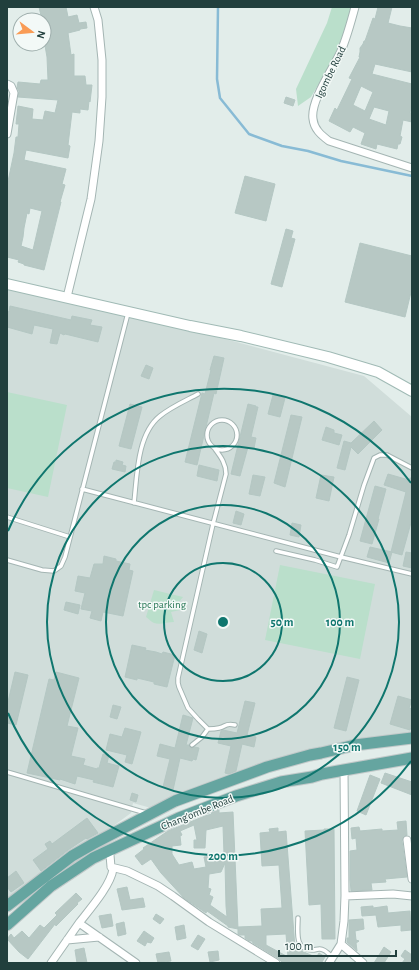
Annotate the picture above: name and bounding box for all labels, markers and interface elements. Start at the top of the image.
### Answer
north arrow [12,12,52,52]
text: N [35,29,47,40]
street label: Igombe Road [313,44,348,100]
park label: tpc parking [138,599,187,610]
centre of rings [216,615,230,629]
text: 50 m [271,616,294,628]
text: 100 m [326,616,354,628]
text: 150 m [333,741,361,753]
street label: Chang'ombe Road [159,793,235,832]
text: 200 m [208,850,238,862]
scale bar [279,932,396,958]
text: 100 m [285,940,313,952]

